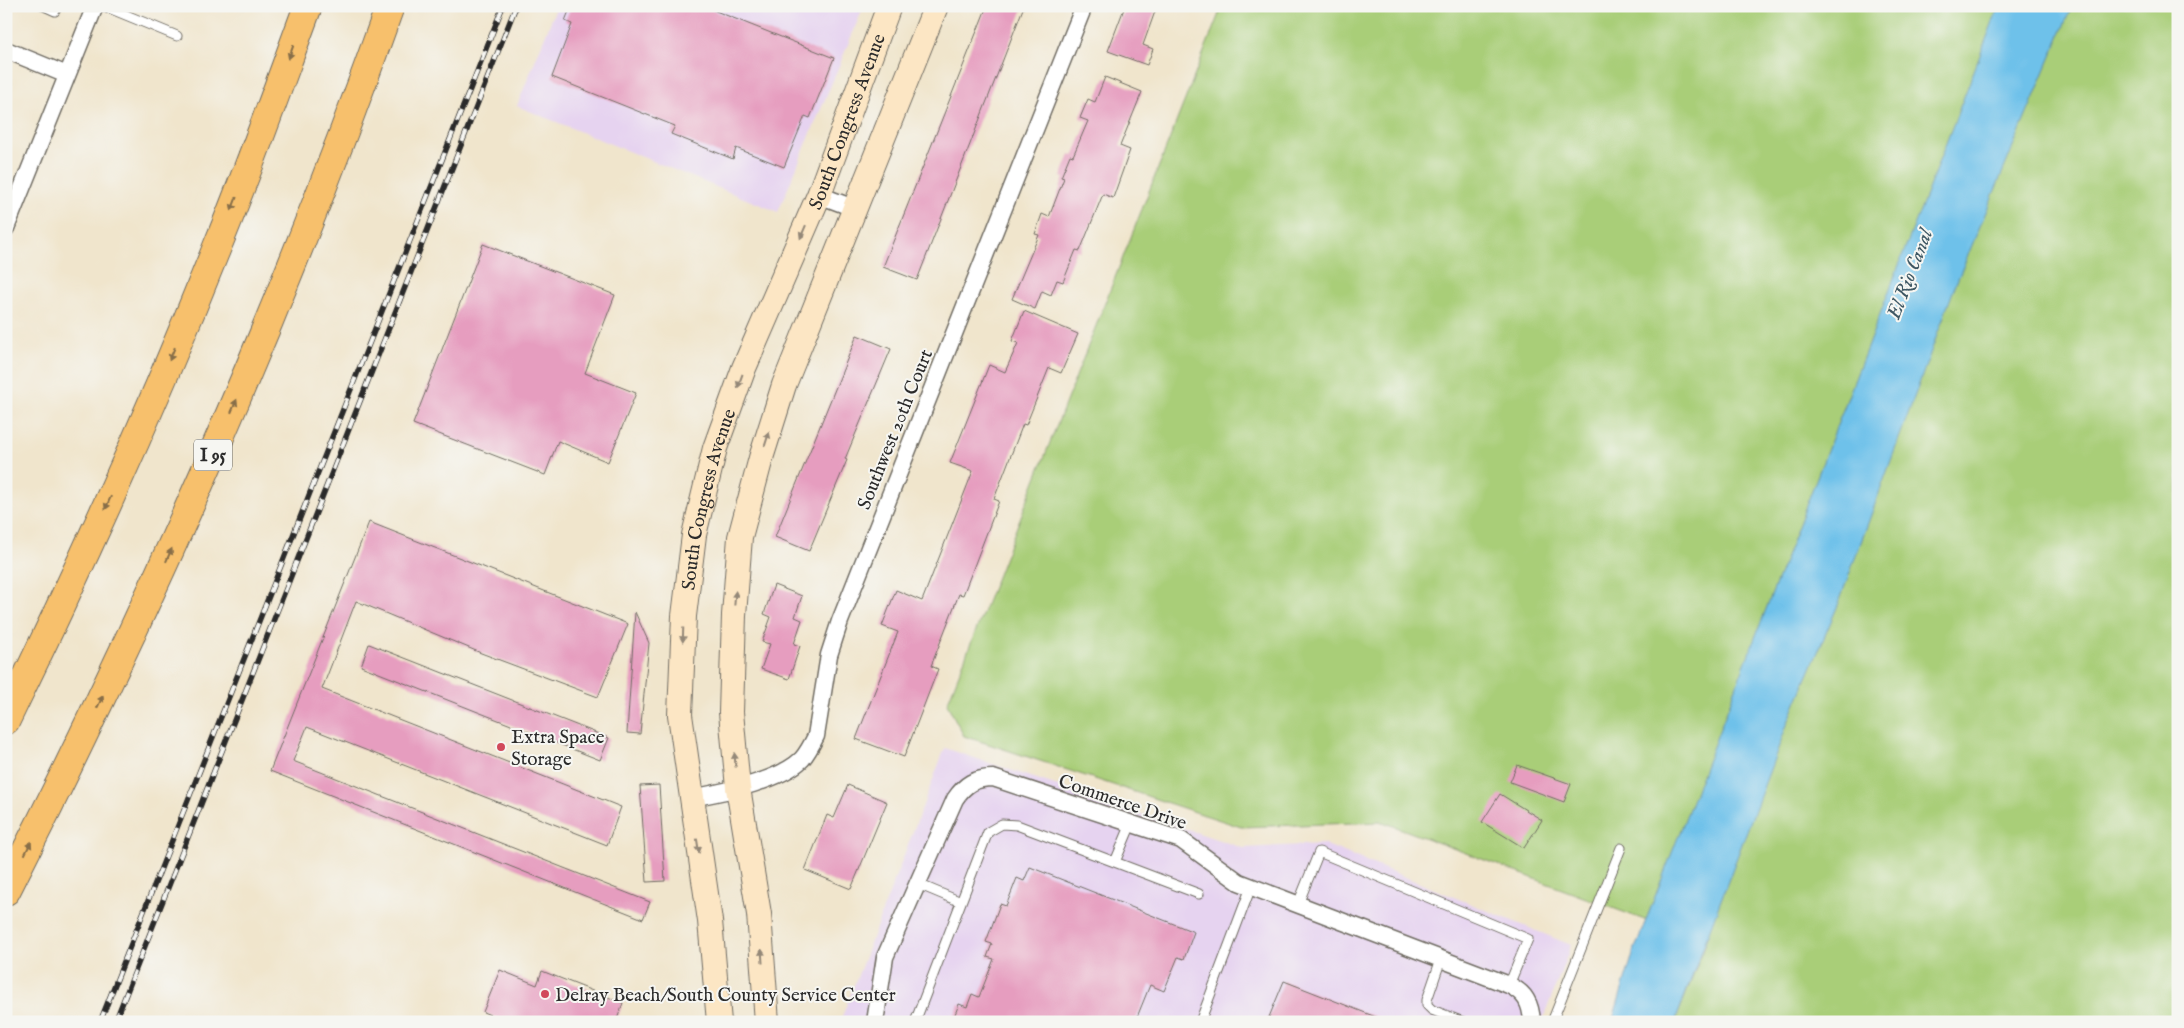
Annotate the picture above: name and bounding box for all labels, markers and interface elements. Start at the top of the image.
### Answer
street label: South Congress Avenue [804,30,892,214]
one-way arrow [287,45,295,60]
one-way arrow [230,197,238,212]
water label: El Rio Canal [1881,224,1940,324]
one-way arrow [799,225,807,239]
street label: Southwest 20th Court [853,346,939,513]
one-way arrow [168,347,176,361]
one-way arrow [736,374,744,389]
one-way arrow [230,399,238,413]
street label: South Congress Avenue [677,405,742,592]
one-way arrow [763,432,771,447]
road number: I 95 [194,440,232,470]
one-way arrow [103,496,111,510]
one-way arrow [166,548,174,562]
one-way arrow [732,590,740,606]
one-way arrow [679,627,687,643]
one-way arrow [96,695,104,709]
place label: Extra Space Storage [511,726,605,772]
marker: Extra Space Storage [495,741,507,753]
one-way arrow [731,752,739,768]
street label: Commerce Drive [1055,770,1190,836]
one-way arrow [694,838,702,854]
one-way arrow [24,841,32,855]
one-way arrow [758,947,766,963]
place label: Delray Beach/South County Service Center [555,984,896,1008]
marker: Delray Beach/South County Service Center [539,988,551,1000]

